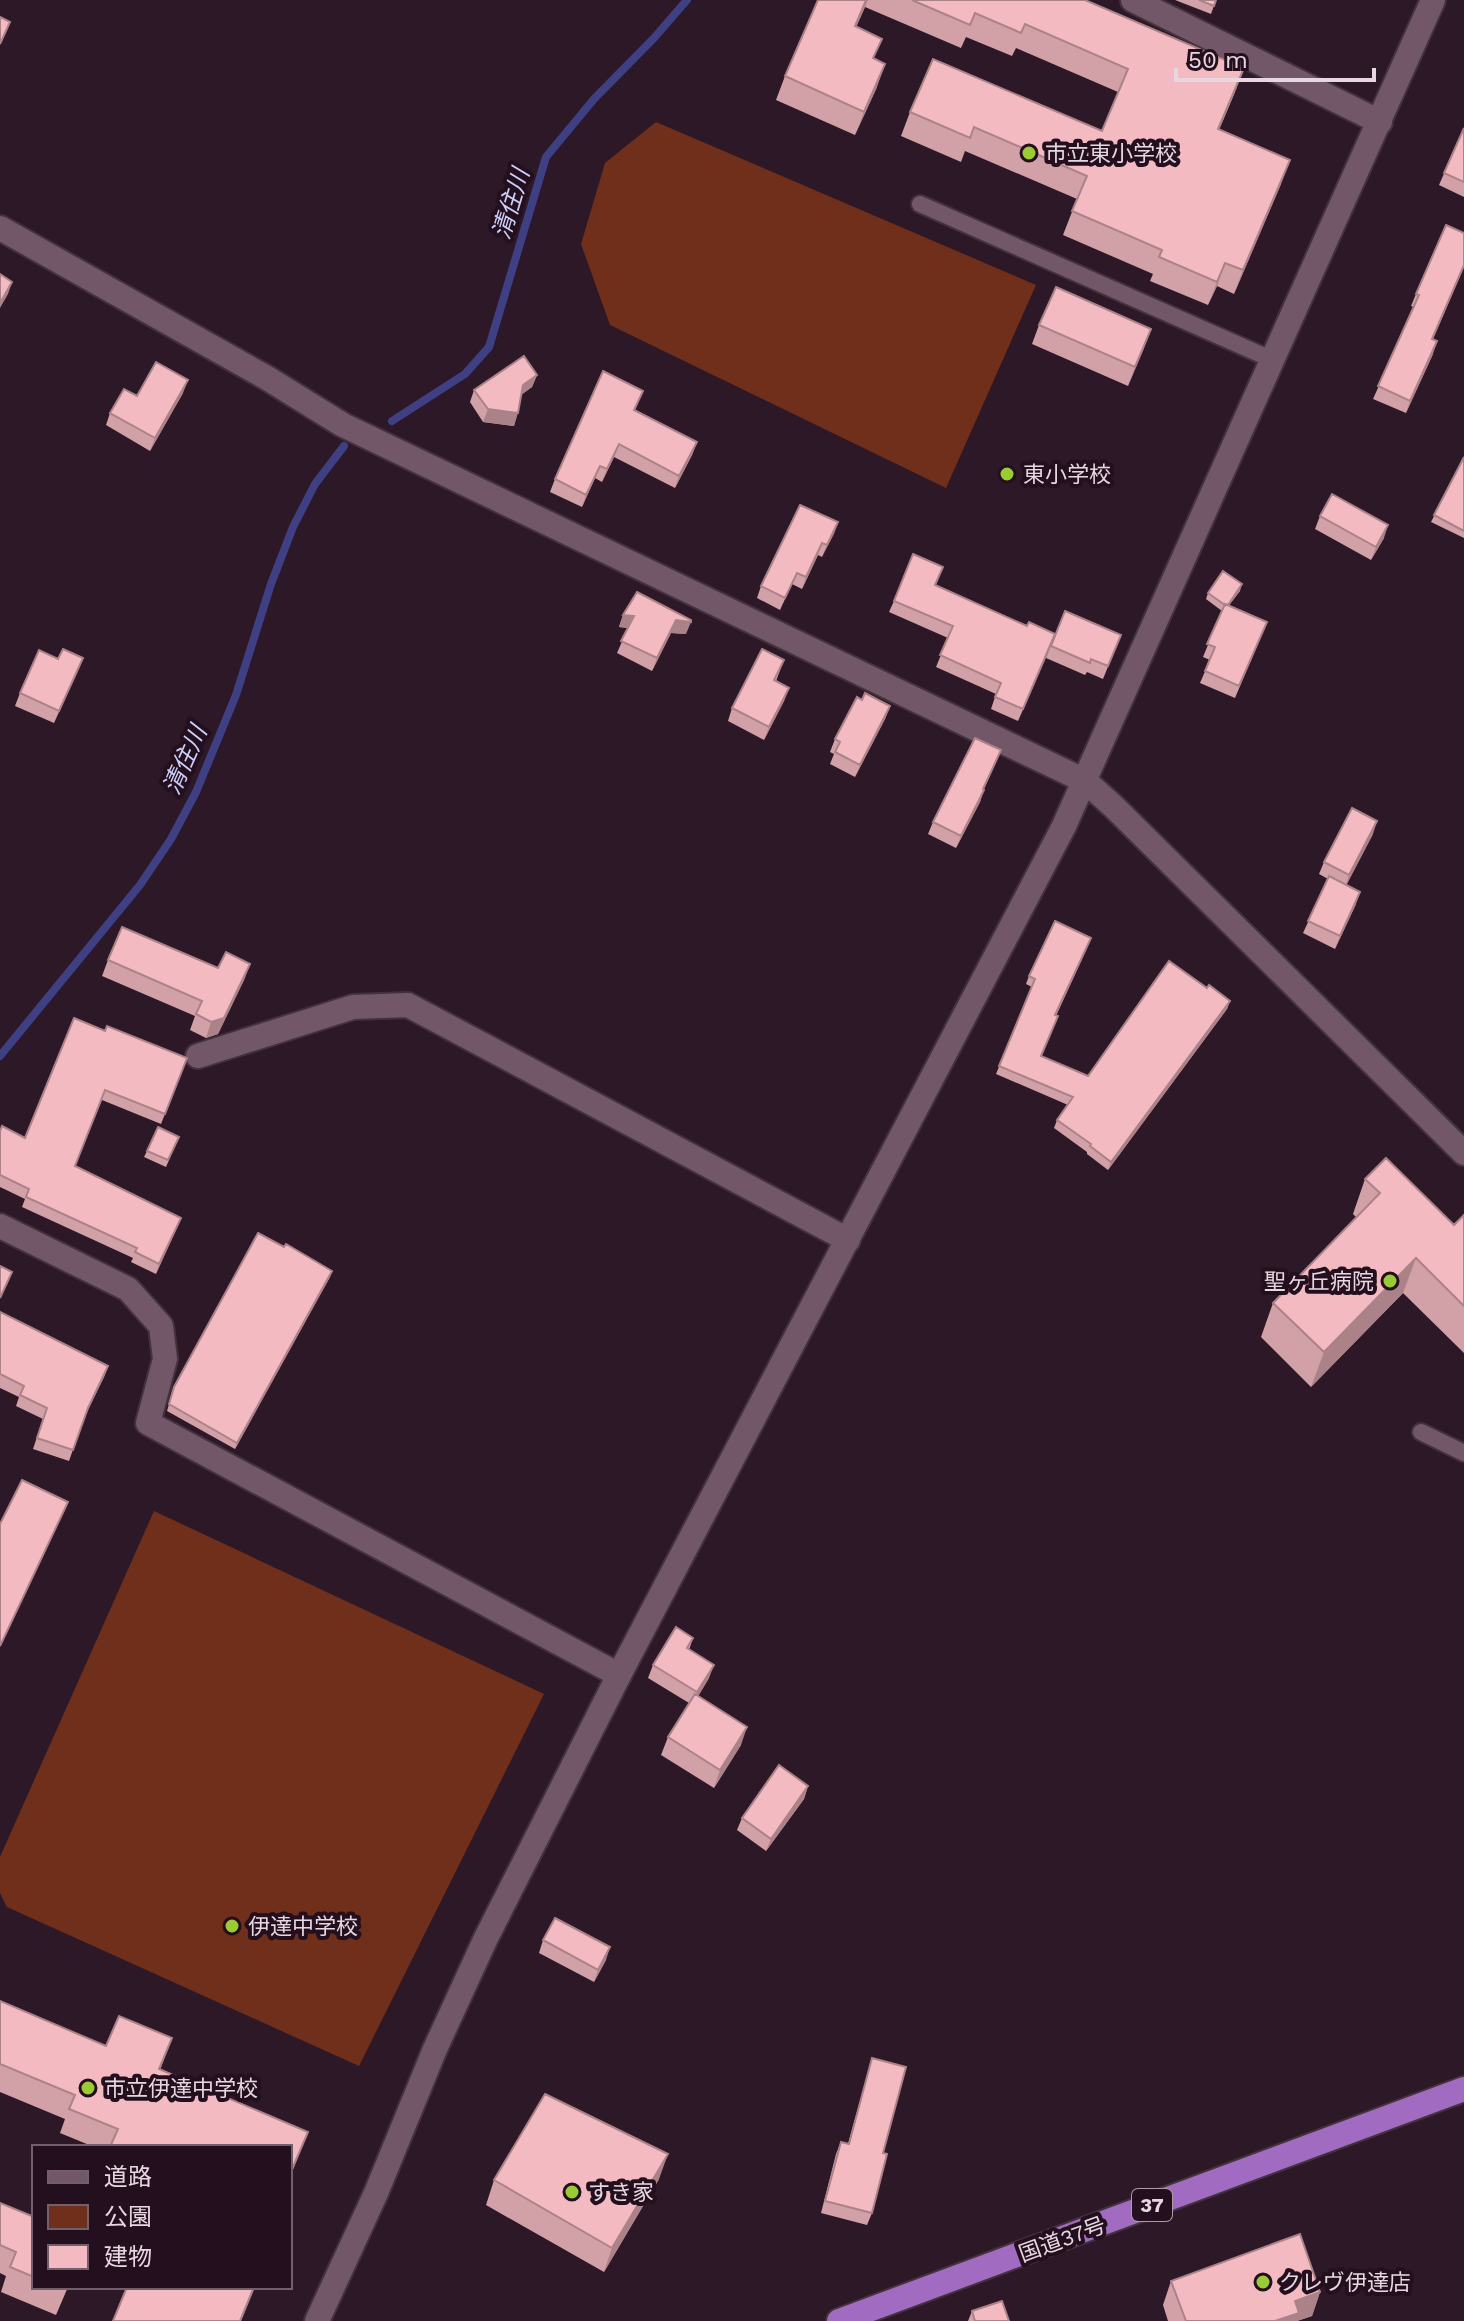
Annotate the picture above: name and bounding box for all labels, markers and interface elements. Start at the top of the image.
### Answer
scale bar [1176,32,1374,82]
text: 50 m [1188,46,1248,74]
place label: 市立東小学校 [1045,141,1177,166]
marker: 市立東小学校 [1020,144,1038,162]
water label: 清住川 [487,163,536,243]
place label: 東小学校 [1023,462,1111,487]
marker: 東小学校 [998,465,1016,483]
water label: 清住川 [158,719,214,799]
place label: 聖ヶ丘病院 [1264,1269,1374,1294]
marker: 聖ヶ丘病院 [1381,1272,1399,1290]
place label: 伊達中学校 [248,1914,358,1939]
marker: 伊達中学校 [223,1917,241,1935]
place label: 市立伊達中学校 [104,2076,258,2101]
marker: 市立伊達中学校 [79,2079,97,2097]
legend [32,2145,292,2289]
text: 道路 [104,2163,152,2191]
place label: すき家 [588,2180,654,2205]
marker: すき家 [563,2183,581,2201]
road number: 37 [1132,2189,1172,2221]
text: 公園 [104,2203,152,2231]
street label: 国道37号 [1015,2212,1109,2267]
text: 建物 [104,2243,152,2271]
place label: クレヴ伊達店 [1279,2270,1411,2295]
marker: クレヴ伊達店 [1254,2273,1272,2291]

